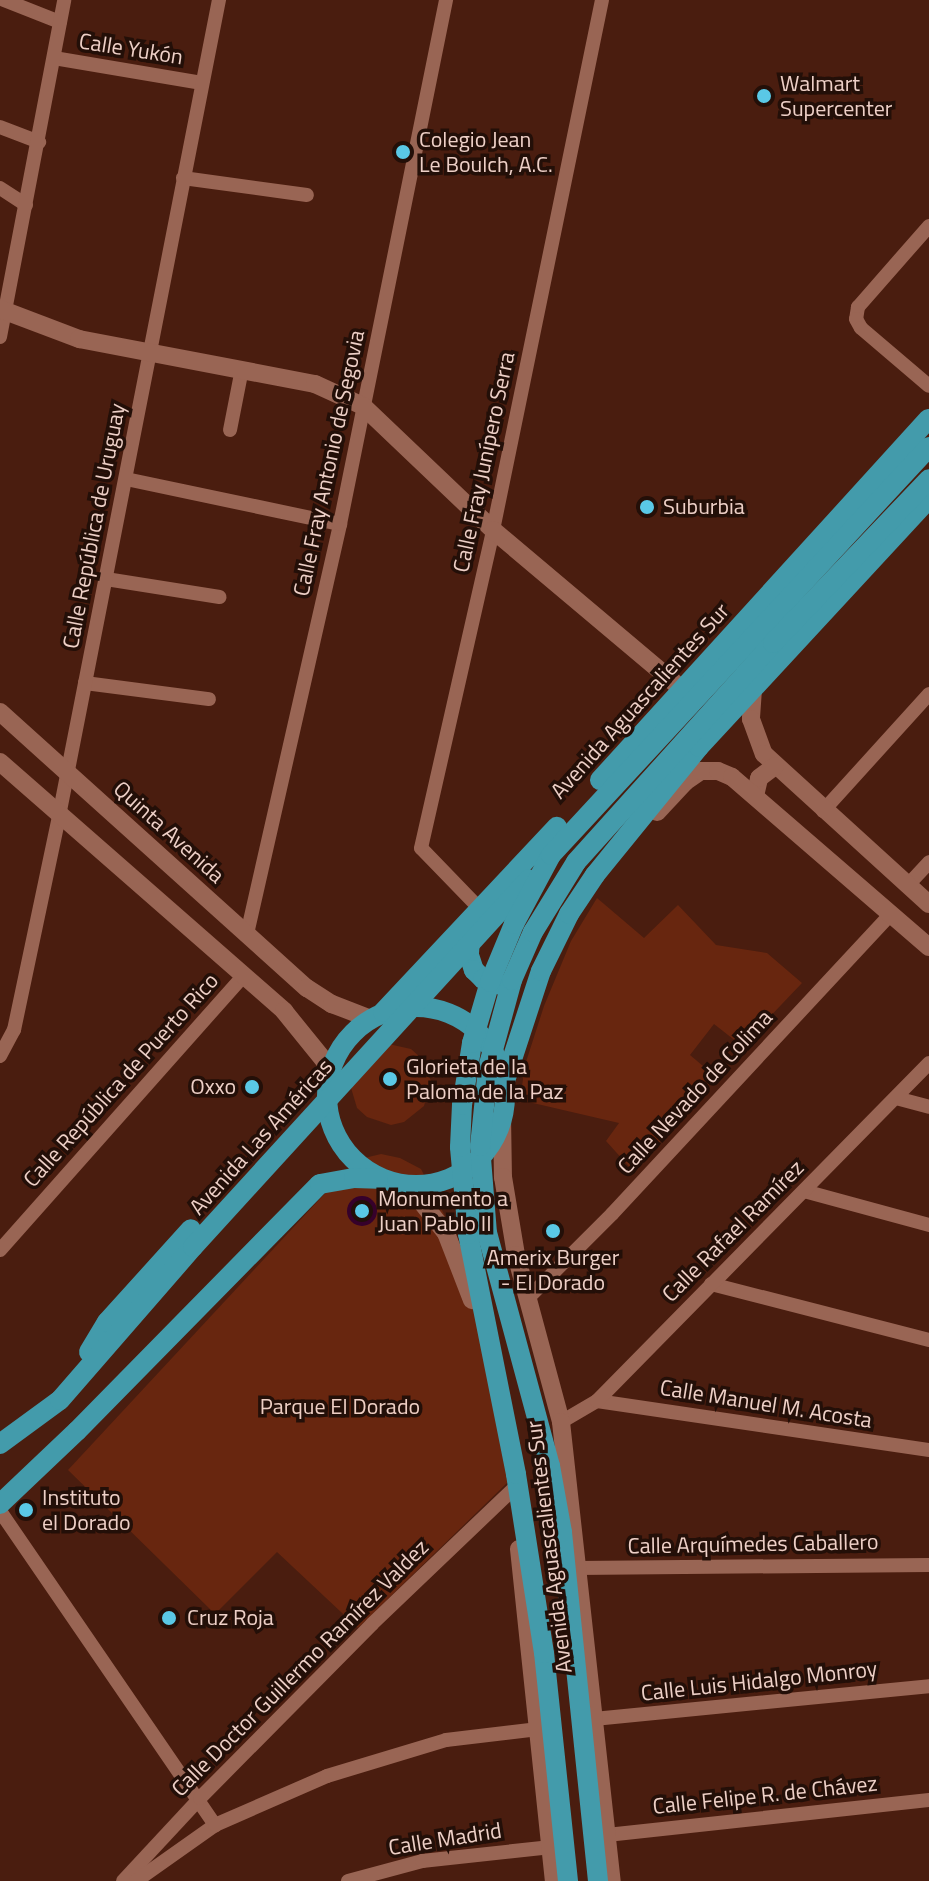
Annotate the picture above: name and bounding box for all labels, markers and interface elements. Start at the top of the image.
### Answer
street label: Calle Yukón [77,28,185,70]
place label: Walmart Supercenter [780,70,892,122]
marker: Walmart Supercenter [755,87,773,105]
place label: Colegio Jean Le Boulch, A.C. [419,126,553,178]
marker: Colegio Jean Le Boulch, A.C. [394,143,412,161]
street label: Calle Fray Antonio de Segovia [288,328,370,598]
street label: Calle Fray Junípero Serra [448,349,520,575]
street label: Calle República de Uruguay [57,401,131,651]
place label: Suburbia [663,494,745,520]
marker: Suburbia [638,498,656,516]
street label: Avenida Aguascalientes Sur [545,598,735,804]
street label: Quinta Avenida [108,775,230,889]
street label: Calle República de Puerto Rico [18,968,224,1192]
street label: Calle Nevado de Colima [612,1005,778,1179]
place label: Glorieta de la Paloma de la Paz [406,1053,563,1104]
street label: Avenida Las Américas [184,1054,338,1220]
marker: Glorieta de la Paloma de la Paz [381,1070,399,1088]
place label: Oxxo [190,1074,236,1100]
marker: Oxxo [243,1078,261,1096]
street label: Calle Rafael Ramírez [657,1155,809,1307]
place label: Monumento a Juan Pablo II [378,1185,508,1236]
marker: Monumento a Juan Pablo II [353,1202,371,1220]
marker: Amerix Burger - El Dorado [544,1222,562,1240]
place label: Amerix Burger - El Dorado [487,1244,619,1296]
street label: Calle Manuel M. Acosta [658,1374,874,1434]
park label: Parque El Dorado [260,1394,420,1420]
street label: Avenida Aguascalientes Sur [520,1419,578,1675]
place label: Instituto el Dorado [42,1484,131,1536]
marker: Instituto el Dorado [17,1501,35,1519]
street label: Calle Arquímedes Caballero [627,1529,879,1559]
street label: Calle Doctor Guillermo Ramírez Valdez [166,1534,434,1802]
place label: Cruz Roja [187,1605,274,1631]
marker: Cruz Roja [158,1607,180,1629]
street label: Calle Luis Hidalgo Monroy [640,1655,878,1707]
street label: Calle Felipe R. de Chávez [651,1770,879,1820]
street label: Calle Madrid [386,1817,504,1861]

